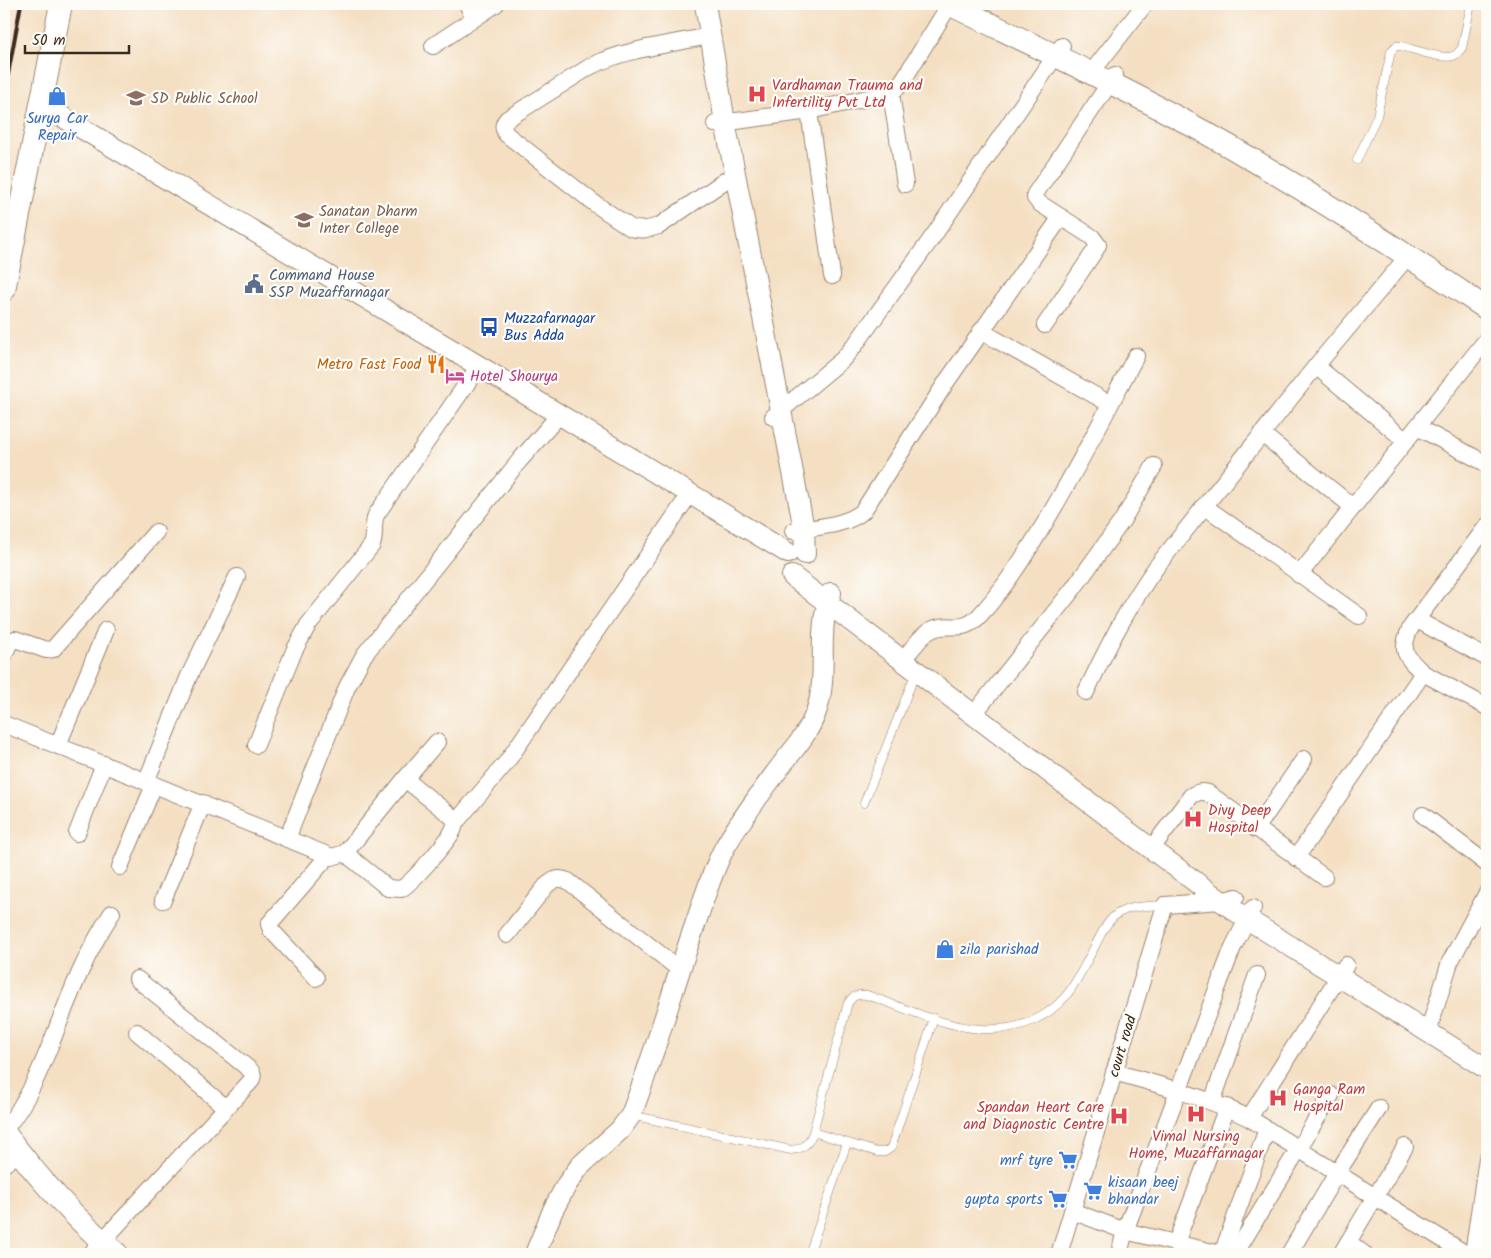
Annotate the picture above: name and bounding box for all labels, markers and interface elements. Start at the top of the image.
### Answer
scale bar [25,22,129,54]
text: 50 m [32,29,66,53]
place label: Vardhaman Trauma and Infertility Pvt Ltd [772,74,923,115]
hospital icon: Vardhaman Trauma and Infertility Pvt Ltd [746,83,768,105]
shop icon: Surya Car Repair [46,85,68,107]
school or university icon: SD Public School [125,87,147,109]
place label: SD Public School [151,87,258,111]
place label: Surya Car Repair [26,107,89,148]
place label: Sanatan Dharm Inter College [319,200,418,241]
school or university icon: Sanatan Dharm Inter College [293,209,315,231]
place label: Command House SSP Muzaffarnagar [269,264,390,305]
public building icon: Command House SSP Muzaffarnagar [243,273,265,295]
place label: Muzzafarnagar Bus Adda [504,307,596,348]
bus stop icon: Muzzafarnagar Bus Adda [478,316,500,338]
place label: Metro Fast Food [317,353,422,377]
restaurant icon: Metro Fast Food [425,353,447,375]
hotel icon: Hotel Shourya [444,365,466,387]
place label: Hotel Shourya [470,365,558,389]
place label: Divy Deep Hospital [1208,799,1271,840]
hospital icon: Divy Deep Hospital [1182,808,1204,830]
shop icon: zila parishad [934,938,956,960]
place label: zila parishad [960,938,1039,962]
street label: court road [1102,1012,1144,1080]
place label: Ganga Ram Hospital [1293,1078,1365,1119]
hospital icon: Ganga Ram Hospital [1267,1087,1289,1109]
place label: Spandan Heart Care and Diagnostic Centre [964,1096,1104,1137]
hospital icon: Vimal Nursing Home, Muzaffarnagar [1185,1103,1207,1125]
hospital icon: Spandan Heart Care and Diagnostic Centre [1108,1105,1130,1127]
place label: Vimal Nursing Home, Muzaffarnagar [1128,1125,1265,1166]
place label: mrf tyre [1000,1149,1053,1173]
supermarket icon: mrf tyre [1057,1149,1079,1171]
place label: kisaan beej bhandar [1108,1171,1179,1212]
supermarket icon: kisaan beej bhandar [1082,1180,1104,1202]
place label: gupta sports [964,1188,1044,1212]
supermarket icon: gupta sports [1047,1188,1069,1210]

